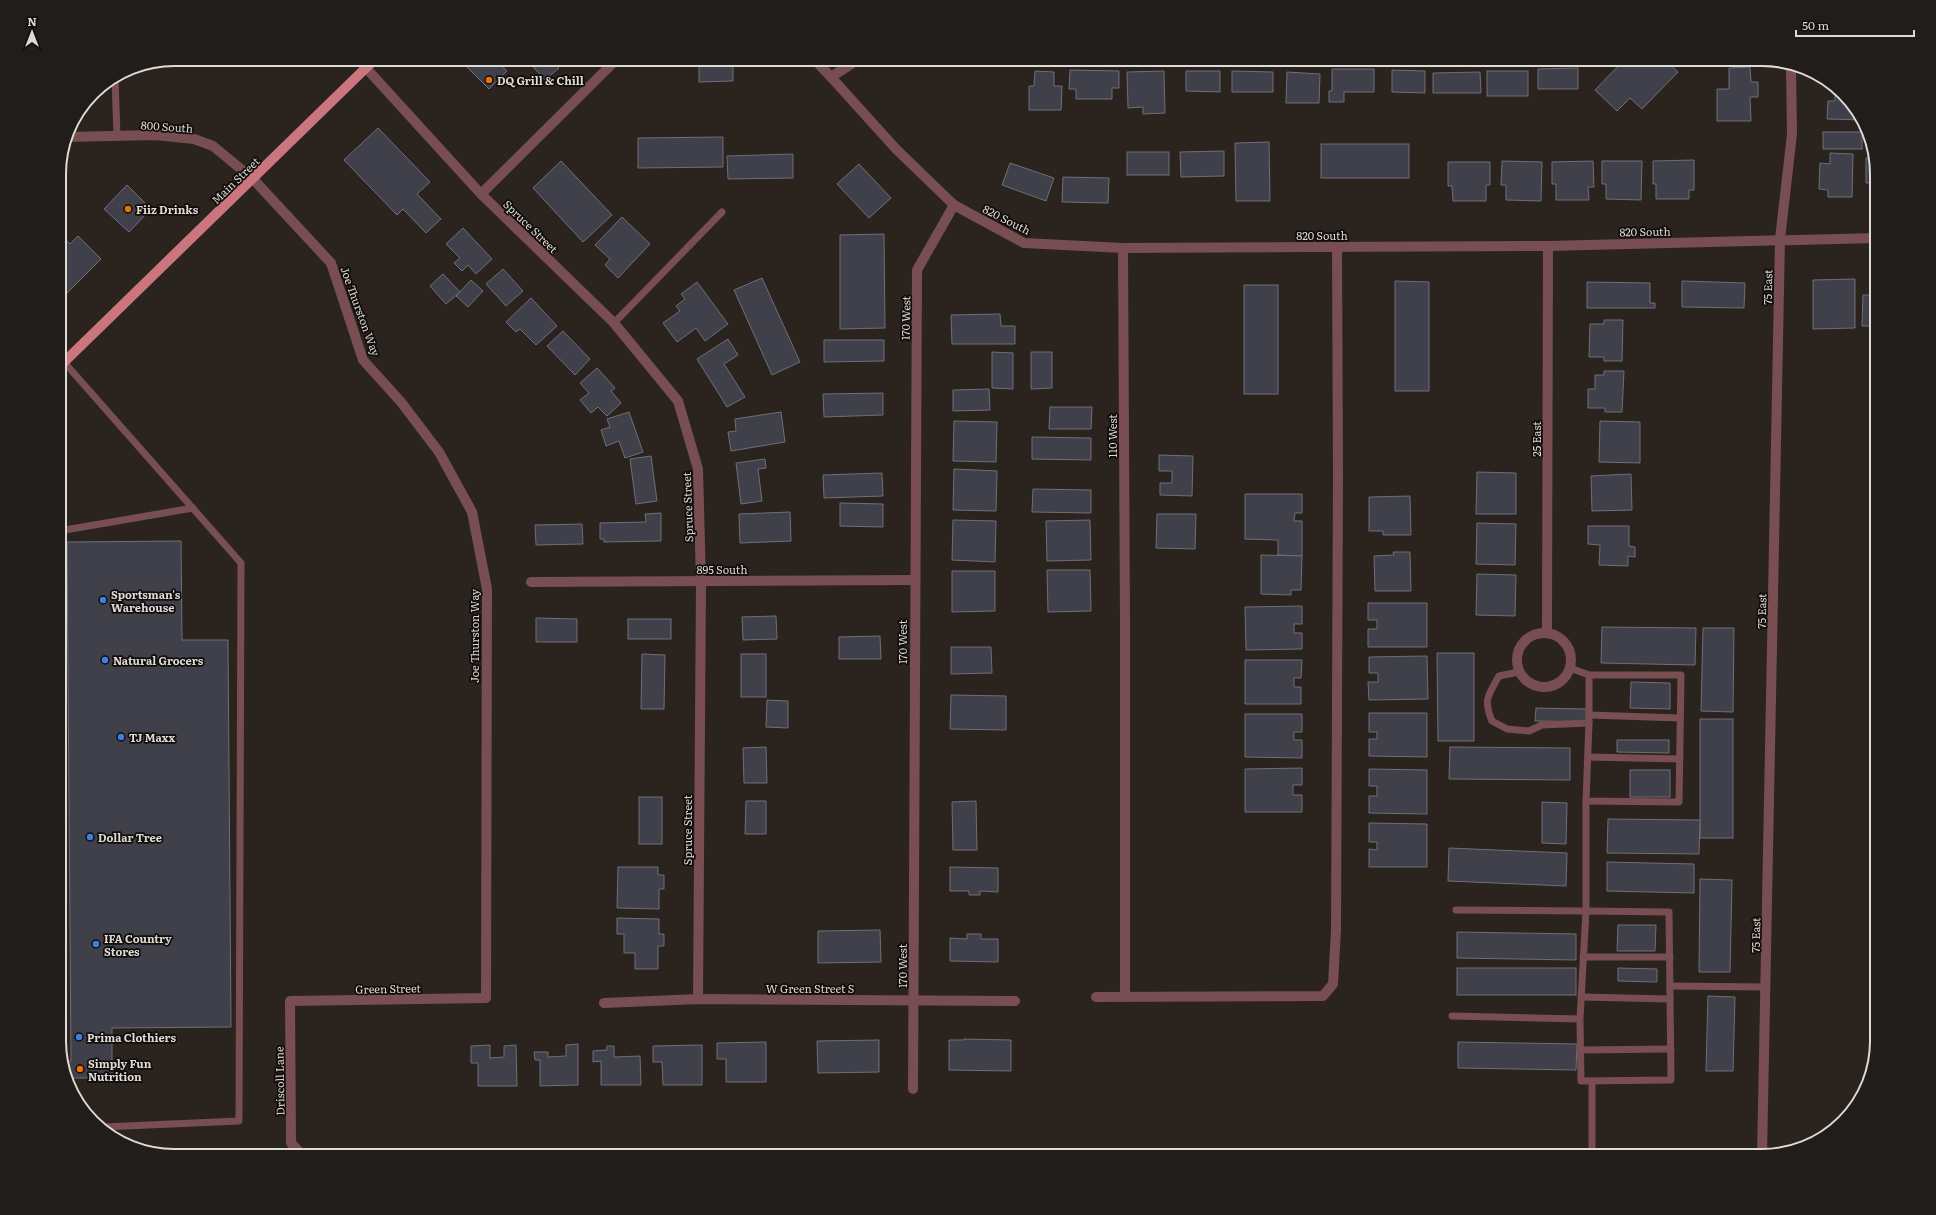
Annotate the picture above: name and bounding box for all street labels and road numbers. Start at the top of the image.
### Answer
street label: 800 South [140,116,194,136]
street label: Main Street [207,153,263,207]
street label: Spruce Street [500,196,562,257]
street label: 820 South [980,200,1034,238]
street label: 820 South [1619,223,1671,239]
street label: 820 South [1296,227,1348,243]
street label: Joe Thurston Way [337,264,385,359]
street label: 75 East [1759,269,1775,305]
street label: 170 West [897,295,913,340]
street label: 110 West [1104,414,1120,458]
street label: 25 East [1528,421,1544,457]
street label: Spruce Street [678,471,696,542]
street label: 895 South [697,561,747,577]
street label: Joe Thurston Way [466,588,482,683]
street label: 75 East [1753,593,1769,629]
street label: 170 West [894,619,910,664]
street label: Spruce Street [679,794,695,865]
street label: 75 East [1747,917,1763,953]
street label: 170 West [894,943,910,988]
street label: Green Street [355,979,421,997]
street label: W Green Street S [766,980,854,996]
street label: Driscoll Lane [270,1046,288,1116]

